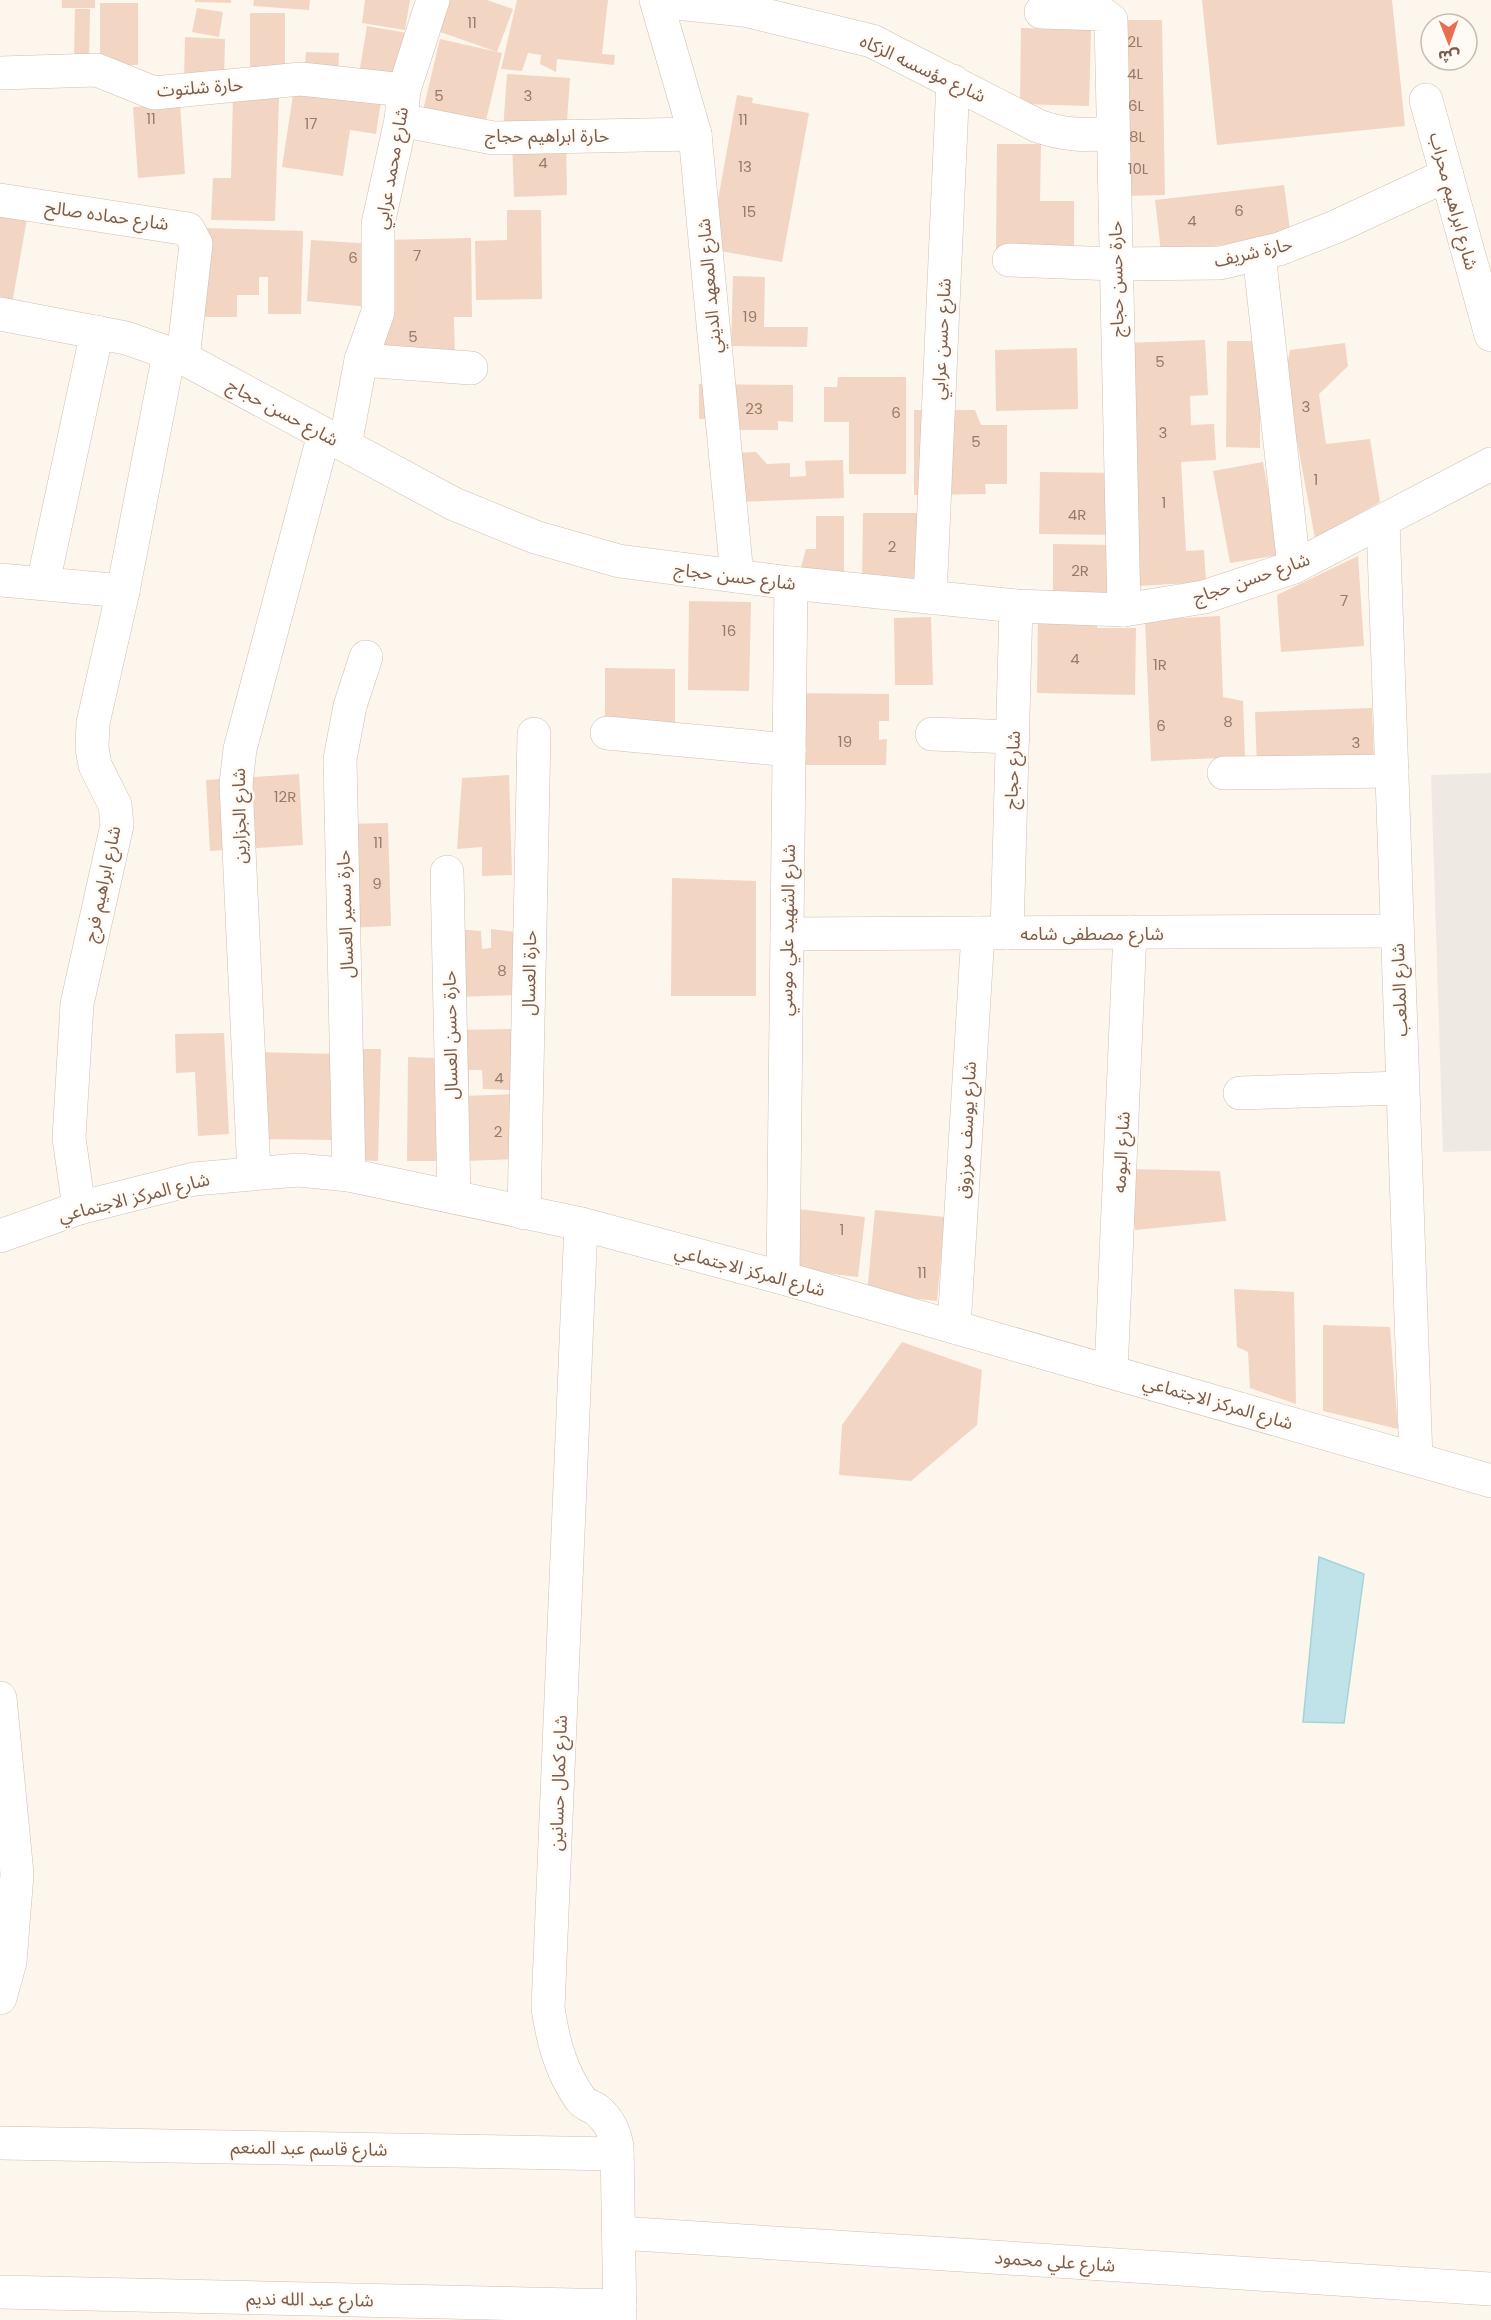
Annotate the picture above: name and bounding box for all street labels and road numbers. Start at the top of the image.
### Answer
street label: شارع مؤسسه الزكاه [855,28,990,110]
street label: حارة شلتوت [156,72,244,102]
street label: شارع محمد عرابي [368,105,416,231]
street label: حارة ابراهيم حجاج [485,123,609,149]
street label: شارع ابراهيم محراب [1422,129,1484,273]
street label: شارع حماده صالح [43,194,170,238]
street label: شارع المعهد الديني [691,217,729,355]
street label: حارة حسن حجاج [1102,221,1131,337]
street label: حارة شريف [1211,231,1295,273]
street label: شارع حسن عرابي [925,278,959,401]
street label: شارع حسن حجاج [222,372,343,454]
street label: شارع حسن حجاج [1189,546,1314,612]
street label: شارع حسن حجاج [672,556,797,598]
street label: شارع حجاج [998,730,1028,810]
street label: شارع الجزارين [226,768,254,864]
street label: شارع ابراهيم فرج [77,823,129,945]
street label: شارع الشهيد علي موسي [773,844,803,1016]
street label: حارة سمير العسال [330,849,360,979]
street label: شارع مصطفى شامه [1020,921,1164,948]
street label: حارة العسال [516,930,542,1016]
street label: شارع الملعب [1385,943,1415,1037]
street label: حارة حسن العسال [436,970,464,1100]
street label: شارع يوسف مرزوق [950,1061,984,1199]
street label: شارع البومه [1106,1111,1138,1194]
street label: شارع المركز الاجتماعي [56,1166,213,1230]
street label: شارع المركز الاجتماعي [671,1238,828,1304]
street label: شارع المركز الاجتماعي [1139,1369,1296,1437]
street label: شارع كمال حسانين [543,1715,575,1852]
street label: شارع قاسم عبد المنعم [230,2134,388,2164]
street label: شارع علي محمود [994,2244,1116,2280]
street label: شارع عبد الله نديم [246,2285,374,2315]

